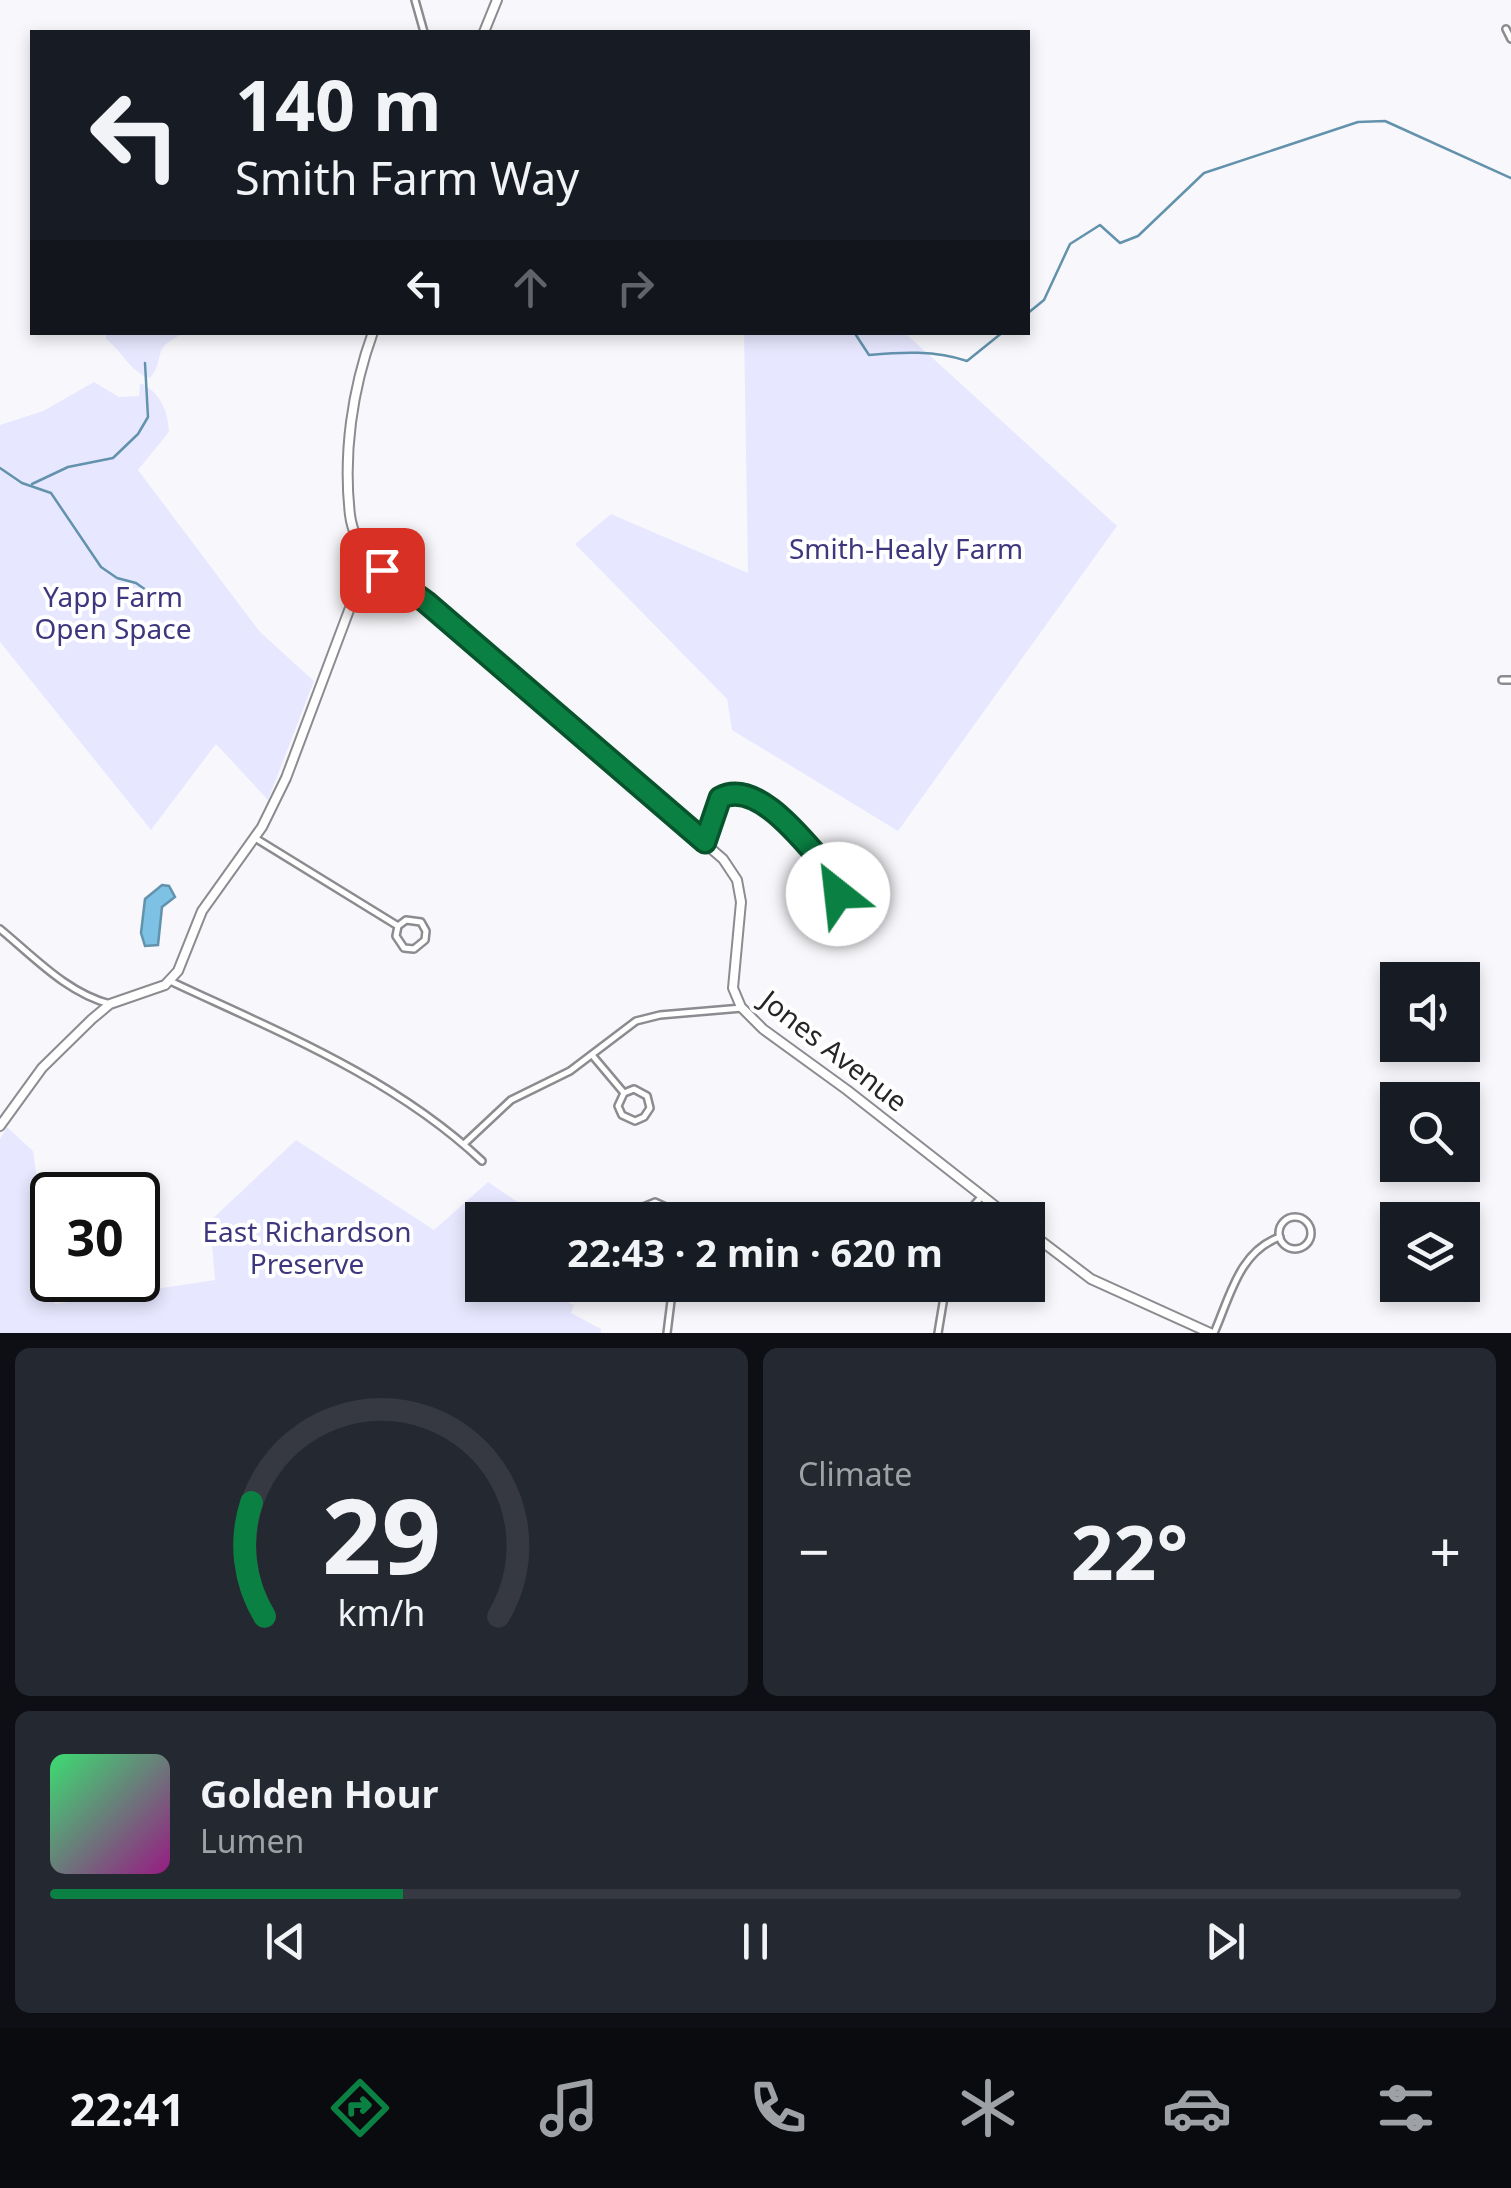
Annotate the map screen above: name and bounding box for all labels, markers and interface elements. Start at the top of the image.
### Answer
text: 140 m [235,56,442,152]
icon: left [70,70,200,200]
text: Smith Farm Way [235,147,579,208]
icon: left [398,260,453,315]
icon: ahead [503,260,558,315]
icon: right [608,260,663,315]
pin [340,528,425,613]
park label: Smith-Healy Farm [789,529,1023,567]
icon: arrive [355,543,410,598]
park label: Yapp Farm Open Space [35,577,192,647]
position arrow [786,842,890,946]
map controls [1380,962,1480,1302]
button: sound [1380,962,1480,1062]
street label: Jones Avenue [751,979,916,1120]
button: search [1380,1082,1480,1182]
speed limit sign: 30 [30,1172,160,1302]
button: layers [1380,1202,1480,1302]
park label: East Richardson Preserve [202,1212,412,1282]
text: 22:43 · 2 min · 620 m [567,1226,943,1278]
text: Climate [798,1452,912,1495]
text: 29 [322,1463,441,1604]
text: 22° [1071,1500,1188,1602]
text: − [798,1513,829,1588]
text: + [1430,1513,1461,1588]
text: km/h [338,1588,425,1636]
text: Golden Hour [200,1767,438,1819]
text: Lumen [200,1819,304,1862]
icon: previous [258,1914,313,1969]
icon: pause [728,1914,783,1969]
icon: next [1198,1914,1253,1969]
icon: directions [325,2073,395,2143]
icon: music [534,2073,604,2143]
icon: phone [743,2073,813,2143]
icon: climate [953,2073,1023,2143]
icon: car [1162,2073,1232,2143]
icon: filters [1371,2073,1441,2143]
text: 22:41 [70,2078,185,2139]

